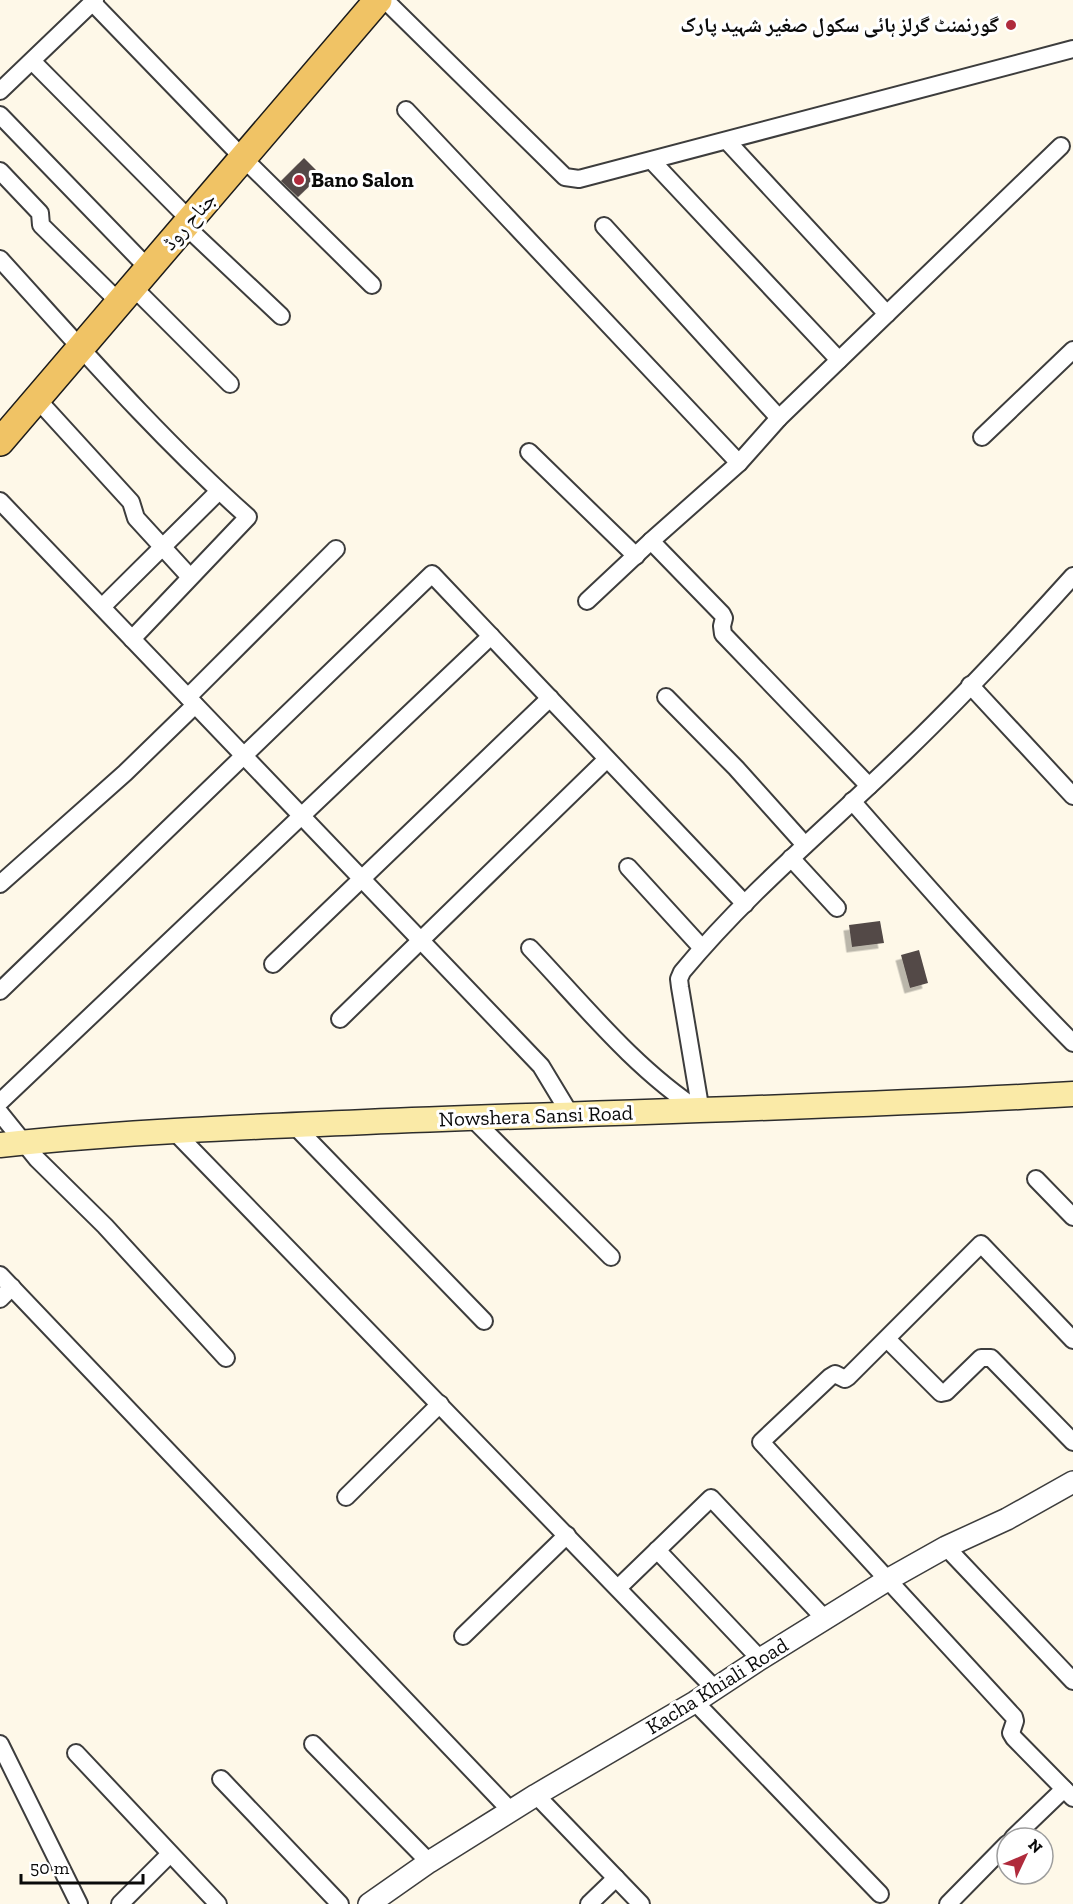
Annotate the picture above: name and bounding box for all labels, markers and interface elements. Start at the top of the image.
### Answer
place label: گورنمنٹ گرلز ہائی سکول صغیر شہید پارک [680,12,999,38]
marker: گورنمنٹ گرلز ہائی سکول صغیر شہید پارک [1004,18,1018,32]
place label: Bano Salon [311,167,414,192]
marker: Bano Salon [292,173,306,187]
street label: جناح روڈ [156,186,222,256]
street label: Nowshera Sansi Road [438,1100,634,1131]
street label: Kacha Khiali Road [641,1632,793,1739]
north arrow [995,1826,1055,1886]
text: N [1024,1835,1046,1857]
scale bar [21,1847,142,1885]
text: 50 m [30,1857,70,1879]

